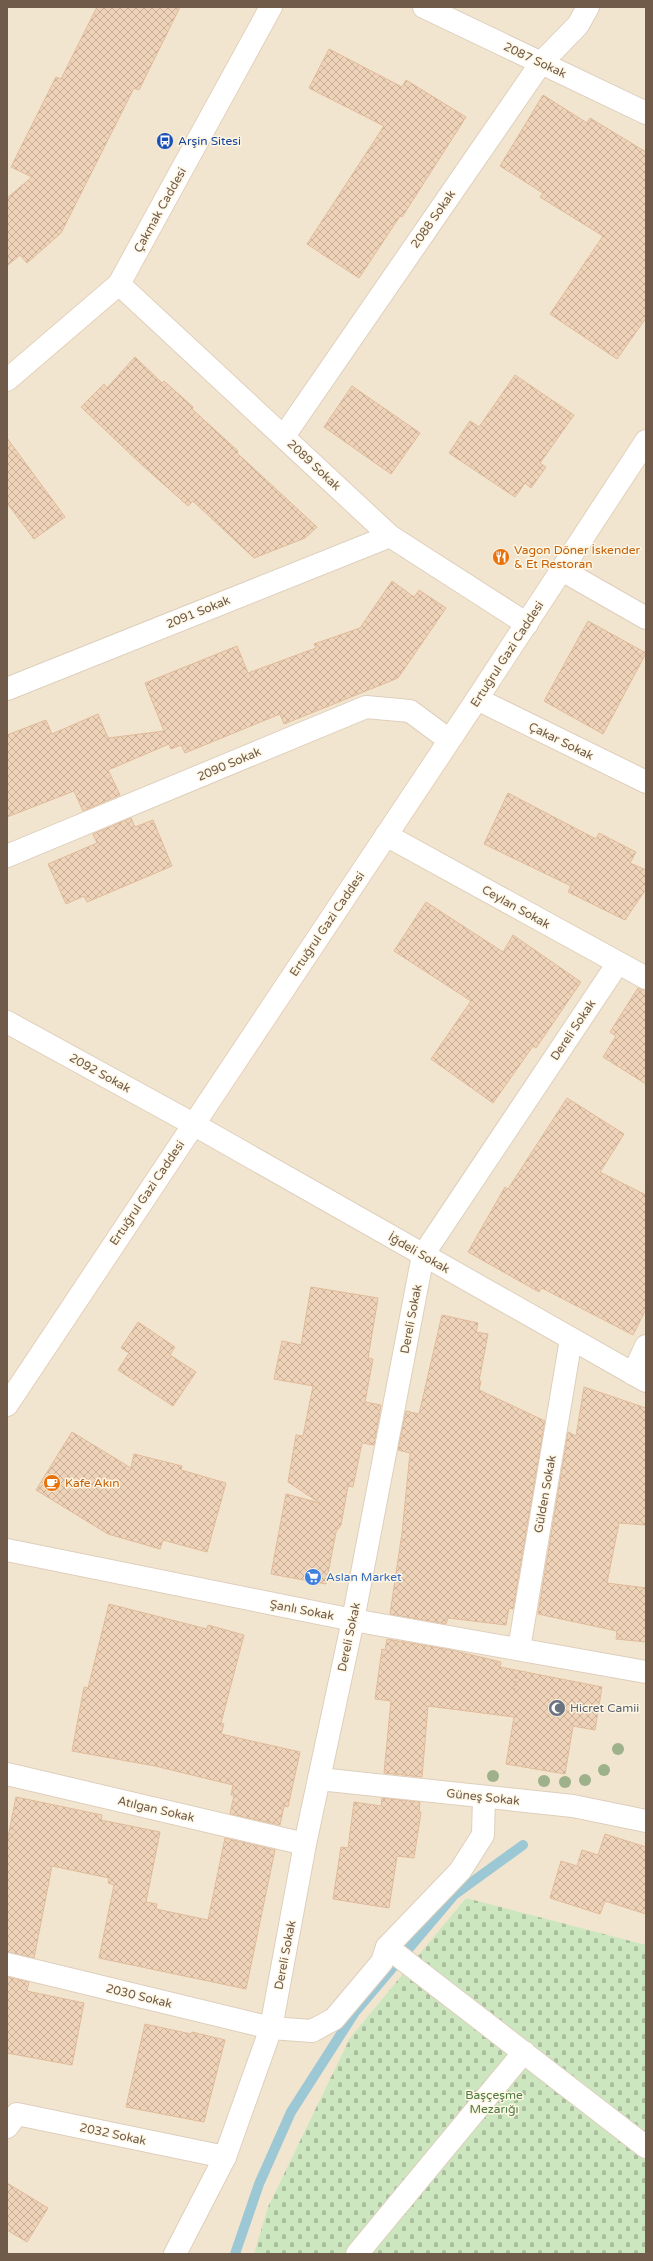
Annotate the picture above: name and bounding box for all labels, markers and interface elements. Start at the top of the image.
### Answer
street label: 2087 Sokak [501,39,569,81]
bus stop icon: Arşin Sitesi [155,131,175,151]
place label: Arşin Sitesi [178,134,241,148]
street label: Çakmak Caddesi [131,165,189,255]
street label: 2088 Sokak [408,187,458,251]
street label: 2089 Sokak [284,437,344,493]
place label: Vagon Döner İskender & Et Restoran [514,543,641,571]
restaurant icon: Vagon Döner İskender & Et Restoran [491,547,511,567]
street label: 2091 Sokak [164,593,232,631]
street label: Ertuğrul Gazi Caddesi [468,598,546,710]
street label: Çakar Sokak [526,719,596,763]
street label: 2090 Sokak [195,744,263,784]
street label: Ertuğrul Gazi Caddesi [287,869,367,979]
street label: Ceylan Sokak [479,882,553,932]
street label: Dereli Sokak [548,997,599,1063]
street label: 2092 Sokak [67,1050,133,1096]
street label: Ertuğrul Gazi Caddesi [107,1138,187,1248]
street label: İğdeli Sokak [386,1230,453,1276]
street label: Dereli Sokak [397,1283,425,1355]
street label: Gülden Sokak [531,1454,559,1534]
cafe icon: Kafe Akın [42,1473,62,1493]
place label: Kafe Akın [65,1476,120,1490]
supermarket icon: Aslan Market [303,1567,323,1587]
place label: Aslan Market [326,1570,402,1584]
street label: Şanlı Sokak [269,1597,336,1623]
street label: Dereli Sokak [335,1601,363,1673]
mosque icon: Hicret Camii [547,1698,567,1718]
place label: Hicret Camii [570,1701,639,1715]
street label: Güneş Sokak [446,1786,521,1808]
street label: Atılgan Sokak [116,1793,196,1825]
street label: Dereli Sokak [271,1919,299,1991]
street label: 2030 Sokak [104,1981,174,2011]
park label: Başçeşme Mezarığı [465,2088,523,2116]
street label: 2032 Sokak [78,2120,148,2148]

